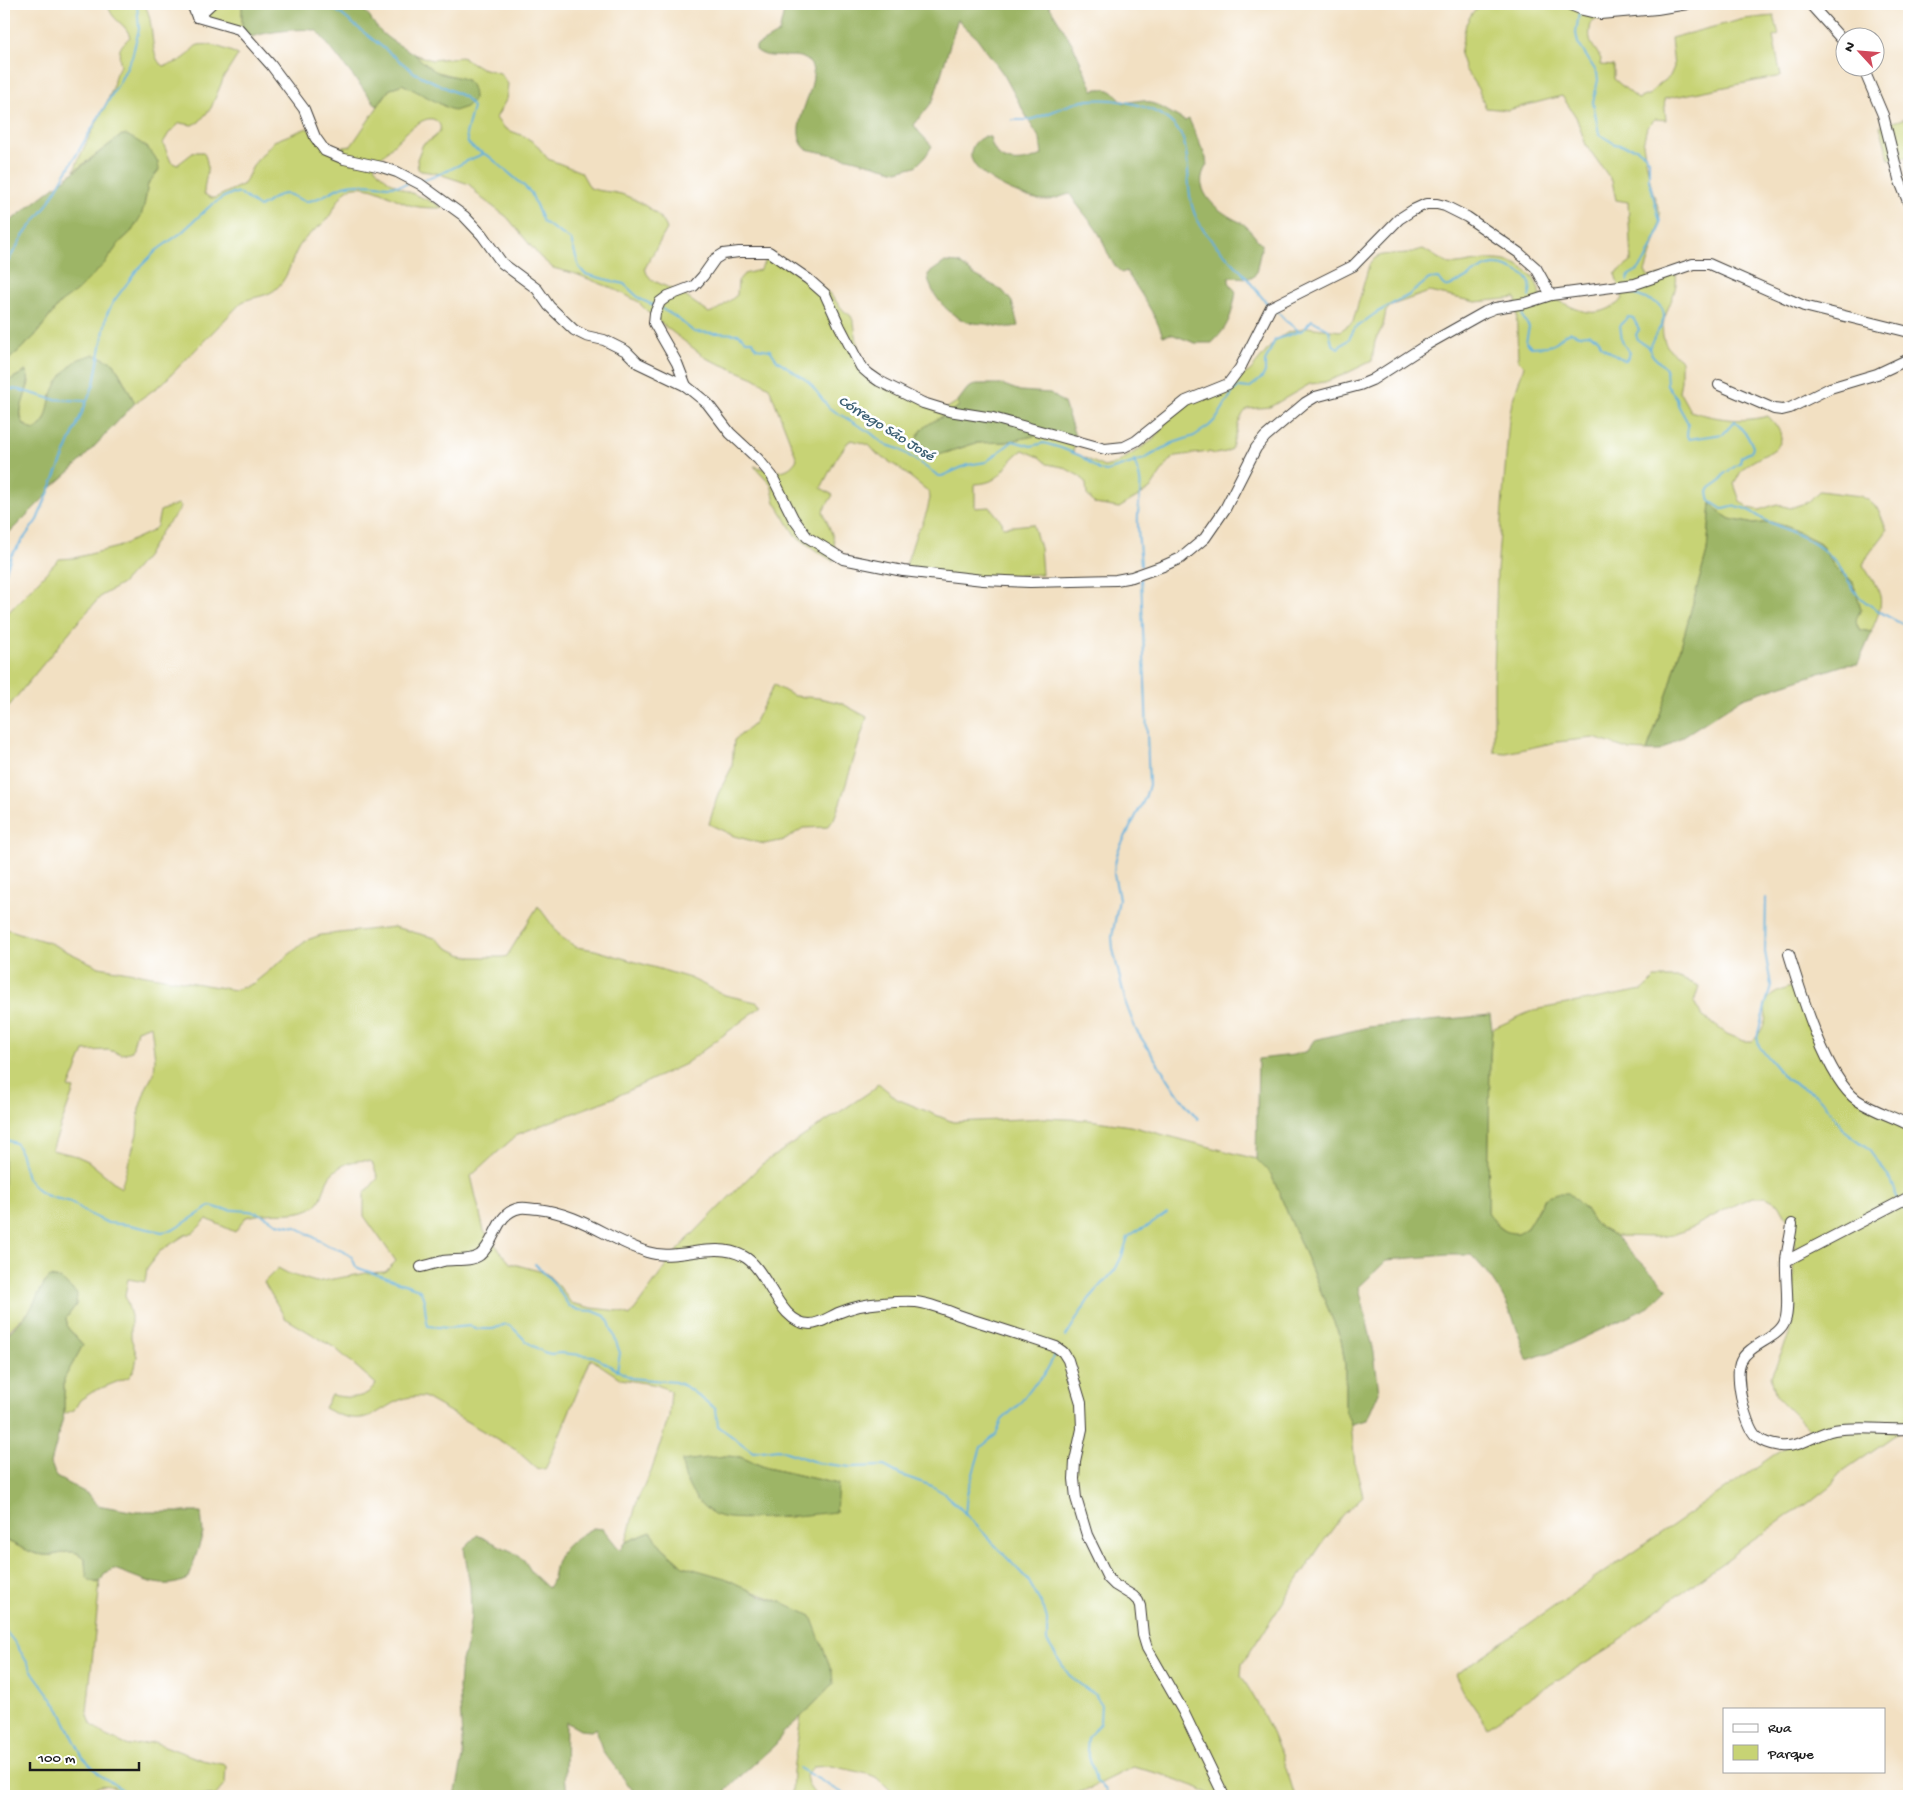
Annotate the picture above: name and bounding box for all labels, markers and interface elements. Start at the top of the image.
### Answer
north arrow [1836,28,1886,78]
text: N [1841,40,1860,55]
water label: Córrego São José [835,392,938,466]
legend [1723,1708,1886,1772]
text: Rua [1768,1720,1792,1738]
scale bar [30,1740,139,1772]
text: Parque [1767,1746,1814,1764]
text: 100 m [37,1750,76,1768]

